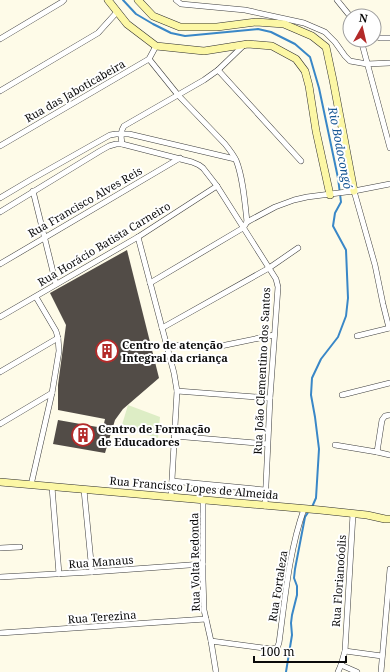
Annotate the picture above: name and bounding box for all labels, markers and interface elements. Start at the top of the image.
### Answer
north arrow [342,8,382,48]
text: N [358,10,369,26]
street label: Rua das Jaboticabeira [22,56,128,125]
water label: Rio Bodocongó [324,104,357,191]
street label: Rua Francisco Alves Reis [25,163,145,240]
street label: Rua Horácio Batista Carneiro [35,198,173,289]
street label: Rua João Clementino dos Santos [250,287,273,455]
place label: Centro de atenção Integral da criança [122,337,228,365]
building icon: Centro de atenção Integral da criança [94,338,120,364]
place label: Centro de Formação de Educadores [98,421,211,449]
building icon: Centro de Formação de Educadores [70,422,96,448]
street label: Rua Francisco Lopes de Almeida [109,473,279,502]
street label: Rua Volta Redonda [186,512,203,612]
street label: Rua Florianoóolis [328,534,349,628]
street label: Rua Fortaleza [264,549,291,623]
street label: Rua Manaus [68,552,134,571]
street label: Rua Terezina [67,607,137,626]
scale bar [254,638,346,664]
text: 100 m [260,643,295,660]

